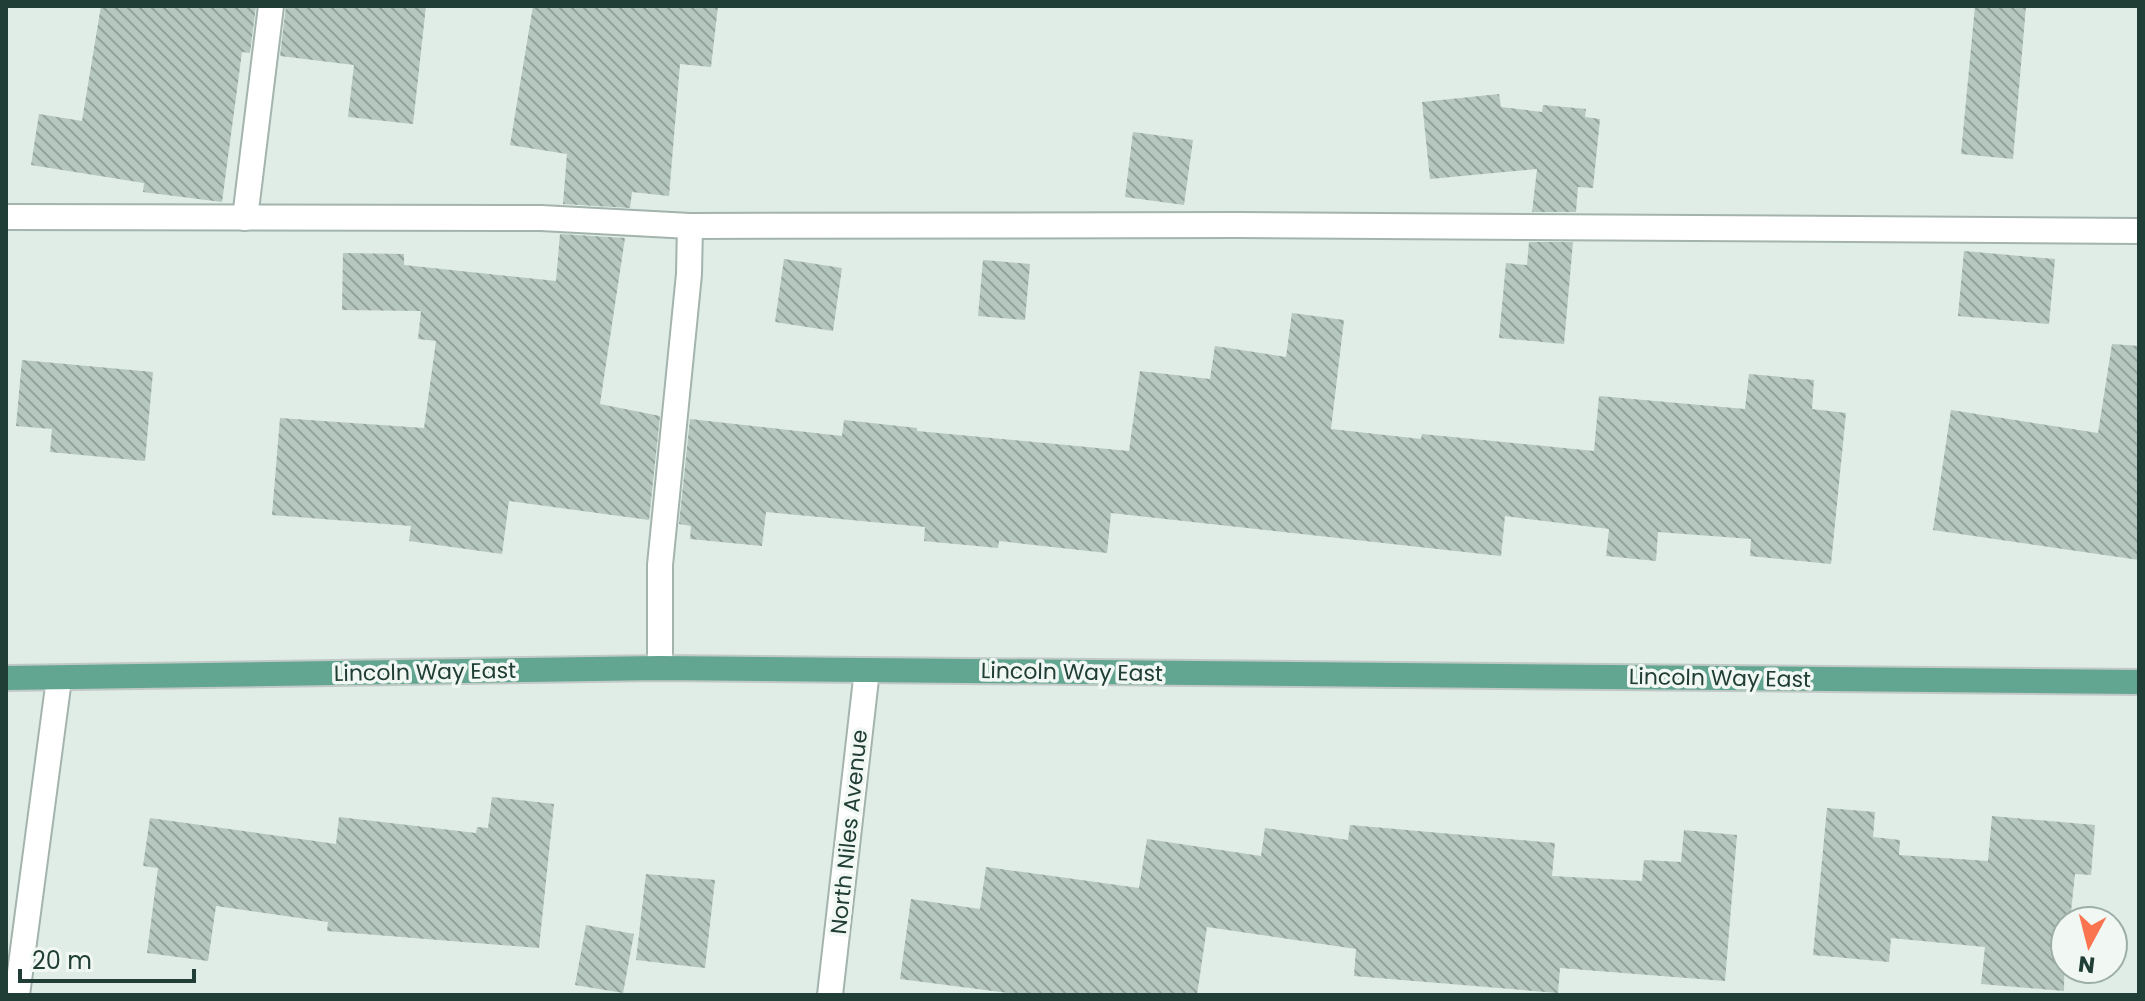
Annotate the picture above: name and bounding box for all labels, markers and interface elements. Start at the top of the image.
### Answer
street label: Lincoln Way East [334,655,516,689]
street label: Lincoln Way East [981,655,1163,689]
street label: Lincoln Way East [1629,661,1811,695]
street label: North Niles Avenue [823,728,875,936]
north arrow [2049,905,2129,985]
scale bar [20,933,194,983]
text: 20 m [32,944,92,977]
text: N [2077,948,2097,981]

